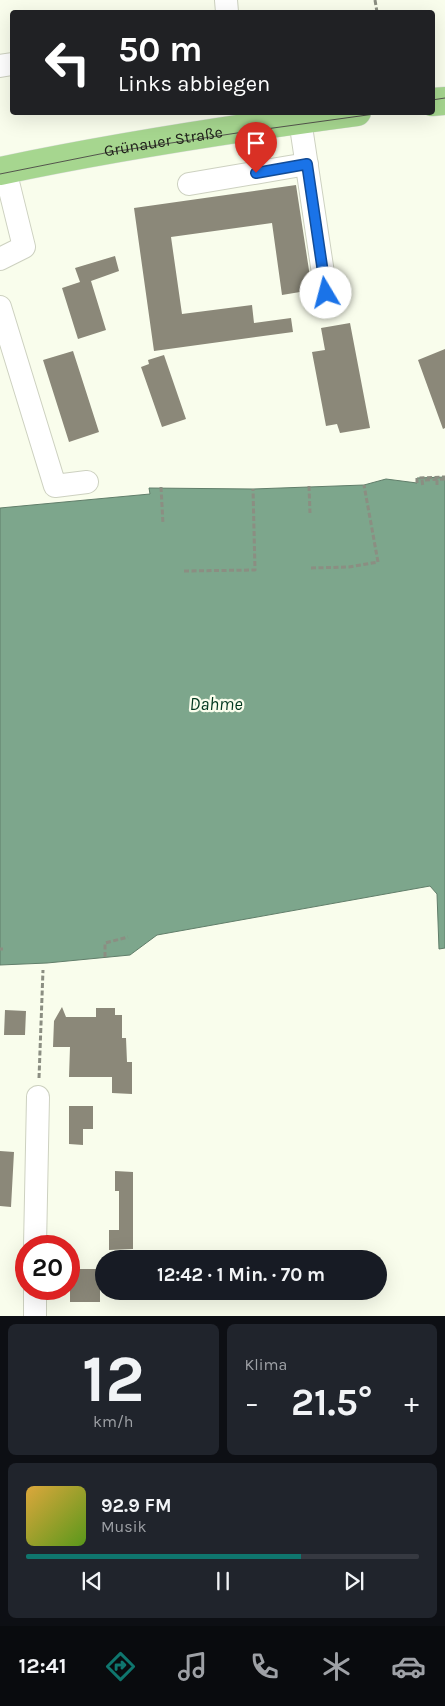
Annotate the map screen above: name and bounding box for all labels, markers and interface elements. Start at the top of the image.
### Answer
text: 50 m [118,29,203,70]
icon: left [35,30,100,95]
text: Links abbiegen [118,71,270,97]
street label: Grünauer Straße [102,122,224,161]
pin [235,122,277,173]
icon: arrive [242,129,270,157]
position arrow [299,266,351,318]
water label: Dahme [189,693,243,715]
speed limit sign: 20 [15,1235,80,1300]
text: 12:42 · 1 Min. · 70 m [157,1264,325,1286]
text: 12 [82,1341,145,1417]
text: Klima [245,1355,287,1374]
text: 21.5° [291,1380,373,1425]
text: − [245,1386,259,1419]
text: + [404,1386,419,1419]
text: km/h [93,1412,134,1431]
text: 92.9 FM [101,1495,172,1517]
text: Musik [101,1517,146,1536]
icon: previous [78,1567,106,1595]
icon: pause [209,1567,237,1595]
icon: next [340,1567,368,1595]
icon: directions [103,1649,138,1684]
icon: music [175,1649,210,1684]
icon: phone [247,1649,282,1684]
icon: climate [319,1649,354,1684]
icon: car [391,1649,426,1684]
text: 12:41 [18,1653,67,1679]

